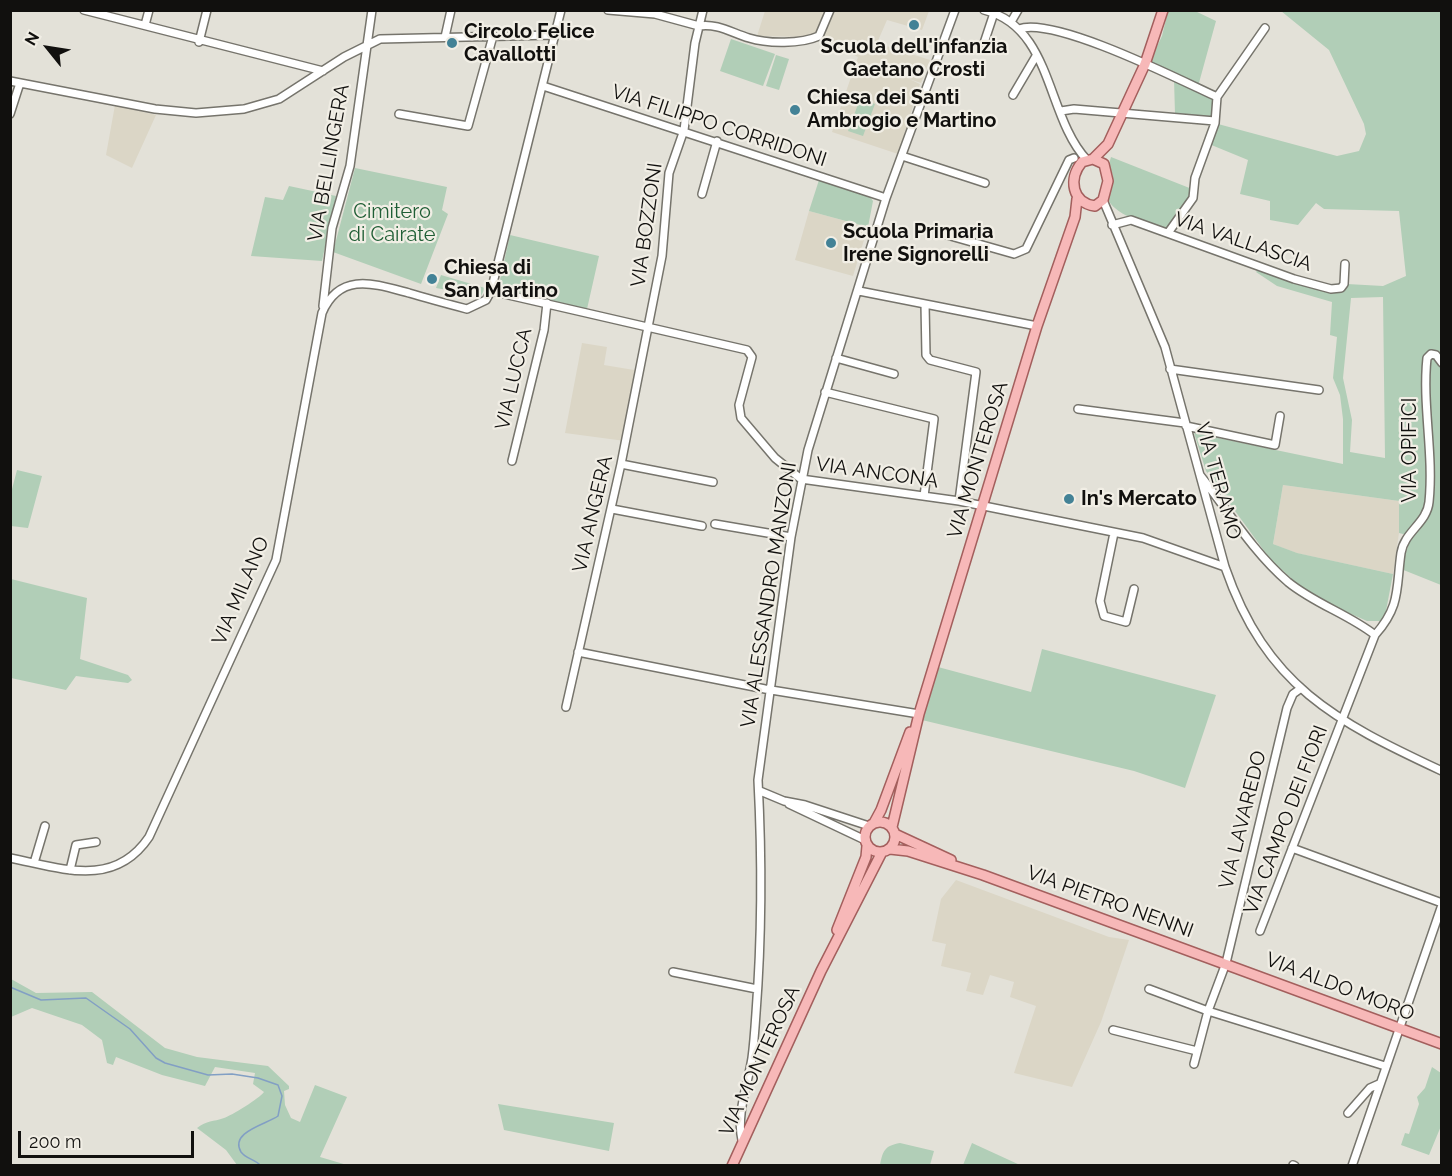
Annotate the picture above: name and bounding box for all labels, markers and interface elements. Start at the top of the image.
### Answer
north arrow [18,18,78,78]
marker: Scuola dell'infanzia Gaetano Crosti [907,18,921,32]
place label: Circolo Felice Cavallotti [464,20,594,67]
text: N [21,29,43,49]
place label: Scuola dell'infanzia Gaetano Crosti [820,35,1008,82]
marker: Circolo Felice Cavallotti [445,36,459,50]
street label: VIA FILIPPO CORRIDONI [608,80,830,172]
street label: VIA BELLINGERA [303,82,355,244]
place label: Chiesa dei Santi Ambrogio e Martino [807,86,996,133]
marker: Chiesa dei Santi Ambrogio e Martino [788,103,802,117]
street label: VIA BOZZONI [626,161,668,289]
park label: Cimitero di Cairate [349,200,435,247]
street label: VIA VALLASCIA [1171,207,1315,277]
place label: Scuola Primaria Irene Signorelli [843,220,993,267]
marker: Scuola Primaria Irene Signorelli [824,236,838,250]
place label: Chiesa di San Martino [444,256,558,303]
marker: Chiesa di San Martino [425,272,439,286]
street label: VIA LUCCA [491,326,537,432]
street label: VIA MONTEROSA [943,379,1013,541]
street label: VIA OPIFICI [1398,398,1422,502]
street label: VIA TERAMO [1190,420,1246,542]
street label: VIA ANGERA [568,453,618,575]
street label: VIA ANCONA [814,453,940,493]
street label: VIA ALESSANDRO MANZONI [736,460,802,730]
place label: In's Mercato [1081,487,1197,511]
marker: In's Mercato [1062,492,1076,506]
street label: VIA MILANO [207,533,275,649]
street label: VIA CAMPO DEI FIORI [1239,722,1333,918]
street label: VIA LAVAREDO [1214,748,1272,892]
street label: VIA PIETRO NENNI [1023,861,1197,943]
street label: VIA ALDO MORO [1262,948,1418,1026]
street label: VIA MONTEROSA [715,982,805,1140]
scale bar [21,1119,196,1157]
text: 200 m [29,1131,82,1152]

